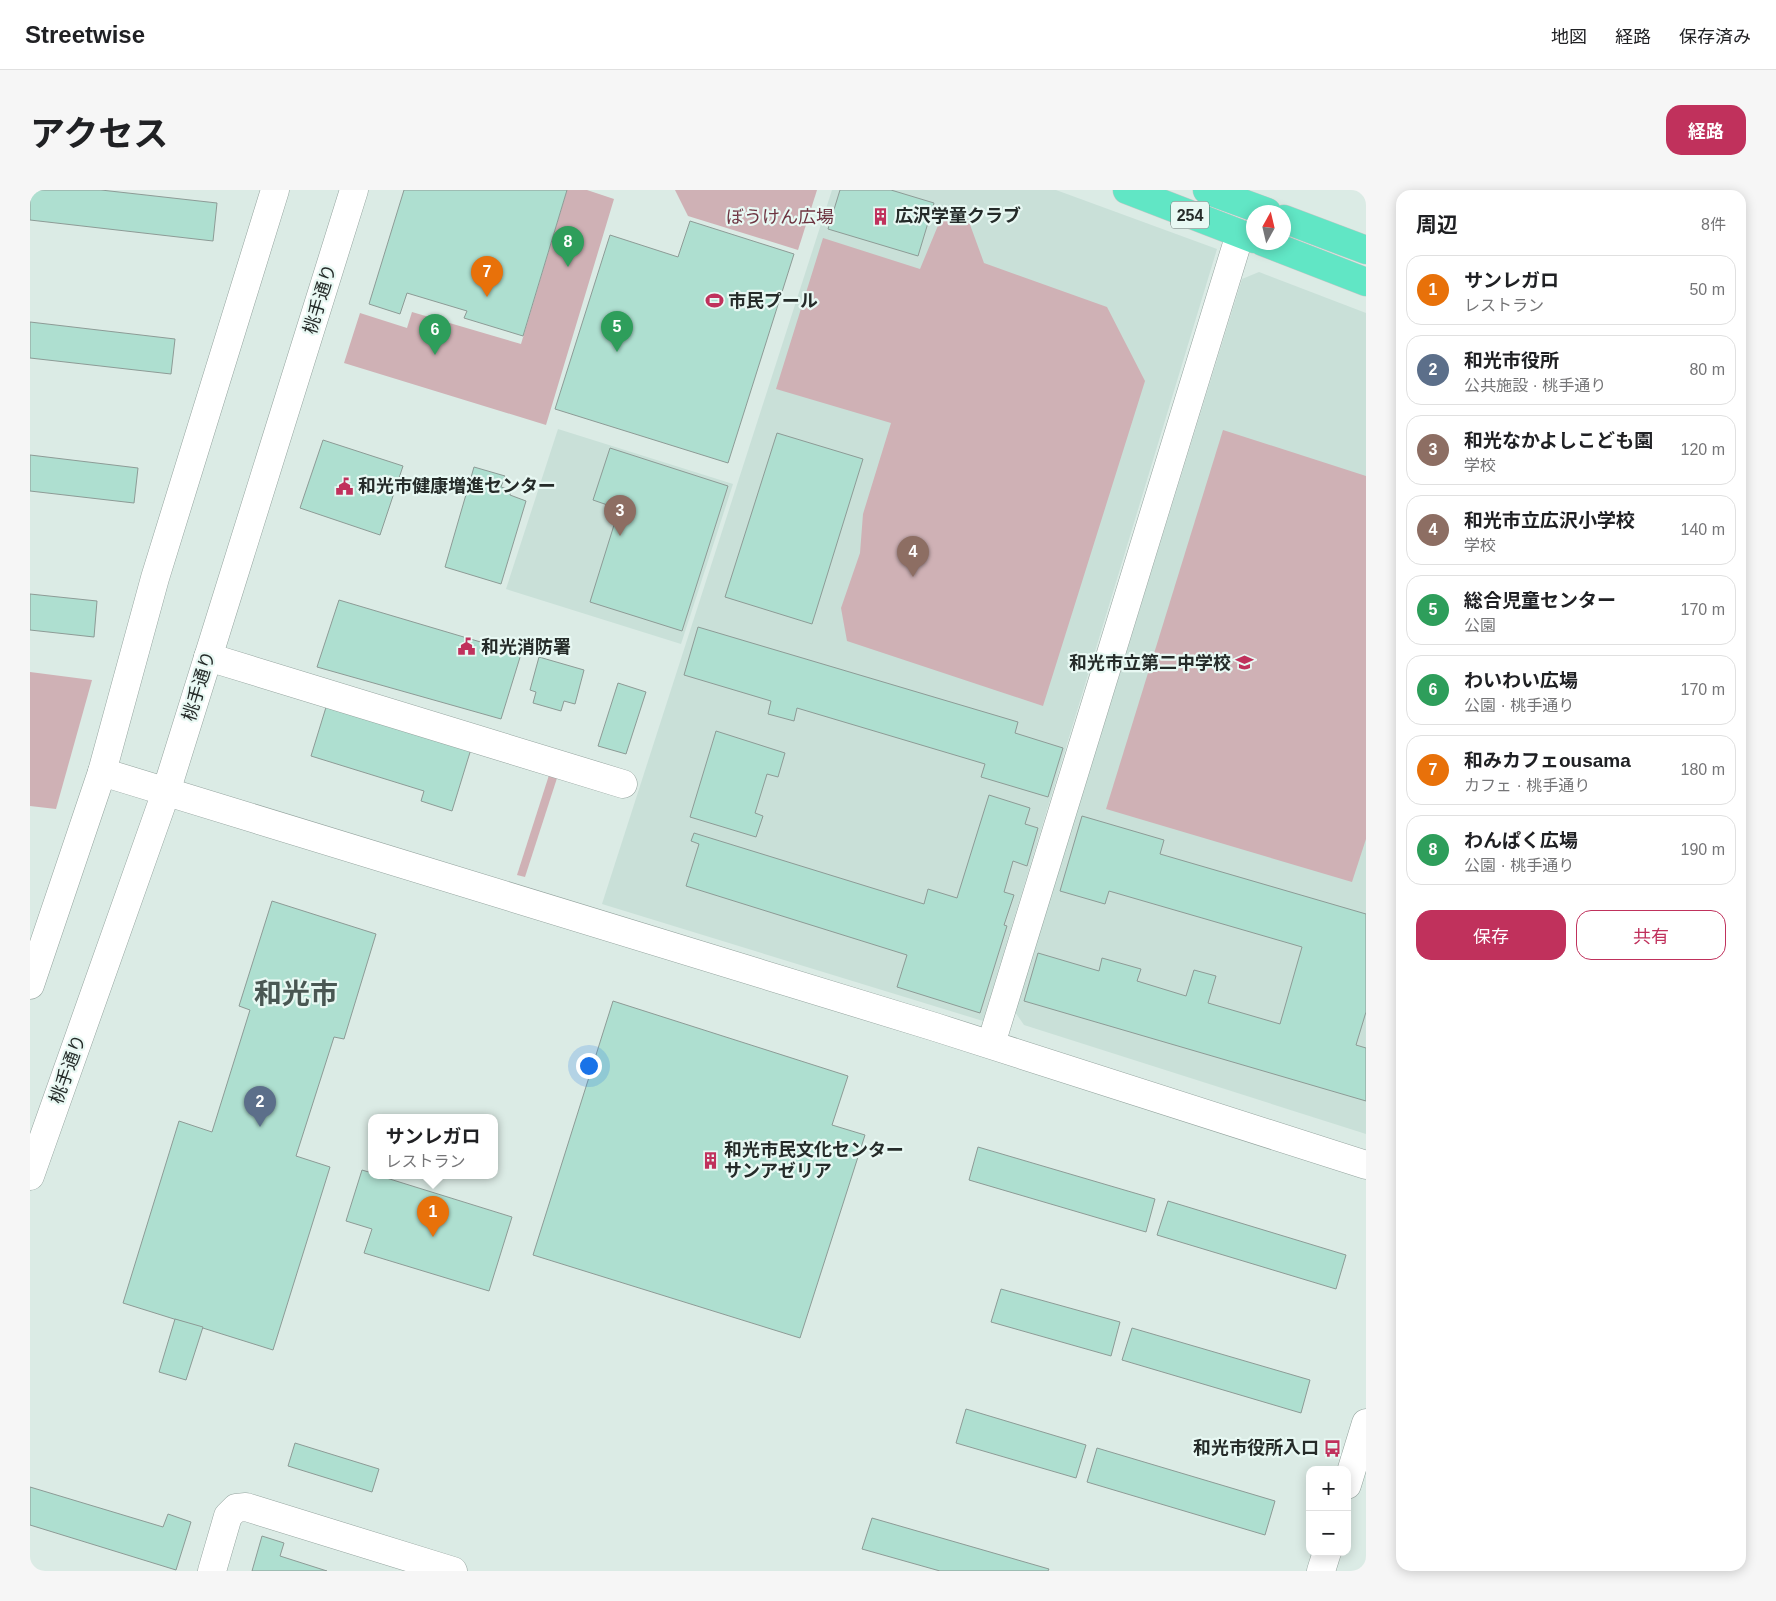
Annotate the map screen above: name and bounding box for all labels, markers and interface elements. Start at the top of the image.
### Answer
text: Streetwise [25,21,145,48]
text: 地図 [1551,27,1587,47]
text: 経路 [1615,27,1651,47]
text: 保存済み [1679,27,1751,47]
button: 経路 [1666,105,1746,155]
text: アクセス [30,114,168,153]
road number: 254 [1171,202,1209,228]
north arrow [1246,205,1291,250]
building icon: 広沢学童クラブ [871,206,891,226]
place label: 広沢学童クラブ [895,206,1021,226]
park label: ぼうけん広場 [726,207,834,227]
text: 周辺 [1416,213,1458,236]
text: 8件 [1701,216,1726,233]
pin: 8 [552,226,584,267]
pin: 7 [471,256,503,297]
street label: 桃手通り [300,262,340,336]
text: サンレガロ [1464,270,1559,291]
text: 1 [1429,281,1437,298]
text: 50 m [1689,281,1725,298]
sports icon: 市民プール [704,291,724,311]
place label: 市民プール [728,291,818,311]
text: レストラン [1464,297,1544,314]
pin: 5 [601,311,633,352]
pin: 6 [419,314,451,355]
text: 和光市役所 [1464,350,1559,371]
text: 2 [1429,361,1437,378]
text: 80 m [1689,361,1725,378]
text: 公共施設 · 桃手通り [1464,377,1606,394]
text: 和光なかよしこども園 [1464,430,1653,451]
text: 3 [1429,441,1437,458]
text: 120 m [1681,441,1725,458]
text: 学校 [1464,457,1496,474]
public building icon: 和光市健康増進センター [334,476,354,496]
place label: 和光市健康増進センター [358,476,556,496]
pin: 3 [604,495,636,536]
text: 和光市立広沢小学校 [1464,510,1635,531]
text: 4 [1429,521,1437,538]
text: 140 m [1681,521,1725,538]
pin: 4 [897,536,929,577]
text: 学校 [1464,537,1496,554]
text: 総合児童センター [1464,590,1616,611]
text: 5 [1429,601,1437,618]
text: 170 m [1681,601,1725,618]
text: 公園 [1464,617,1496,634]
public building icon: 和光消防署 [457,637,477,657]
place label: 和光消防署 [481,637,571,657]
street label: 桃手通り [179,649,219,723]
place label: 和光市立第二中学校 [1069,653,1231,673]
school or university icon: 和光市立第二中学校 [1235,653,1255,673]
text: わいわい広場 [1464,670,1578,691]
text: 6 [1429,681,1437,698]
text: 170 m [1681,681,1725,698]
text: 公園 · 桃手通り [1464,697,1574,714]
text: 和みカフェousama [1464,750,1631,771]
text: 7 [1429,761,1437,778]
text: 180 m [1681,761,1725,778]
text: カフェ · 桃手通り [1464,777,1590,794]
text: わんぱく広場 [1464,830,1578,851]
text: 8 [1429,841,1437,858]
text: 190 m [1681,841,1725,858]
text: 公園 · 桃手通り [1464,857,1574,874]
button: 保存 [1416,910,1566,960]
button: 共有 [1576,910,1726,960]
district label: 和光市 [254,978,338,1009]
street label: 桃手通り [46,1032,90,1106]
your location [576,1053,602,1079]
pin: 2 [244,1086,276,1127]
popup [368,1114,498,1179]
text: サンレガロ [385,1126,481,1147]
place label: 和光市民文化センター サンアゼリア [724,1140,904,1181]
building icon: 和光市民文化センター サンアゼリア [700,1150,720,1170]
text: レストラン [385,1153,466,1170]
pin: 1 [417,1196,449,1237]
place label: 和光市役所入口 [1193,1438,1319,1458]
bus stop icon: 和光市役所入口 [1323,1438,1343,1458]
map controls [1306,1466,1351,1556]
button: + [1306,1466,1351,1511]
button: − [1306,1511,1351,1556]

